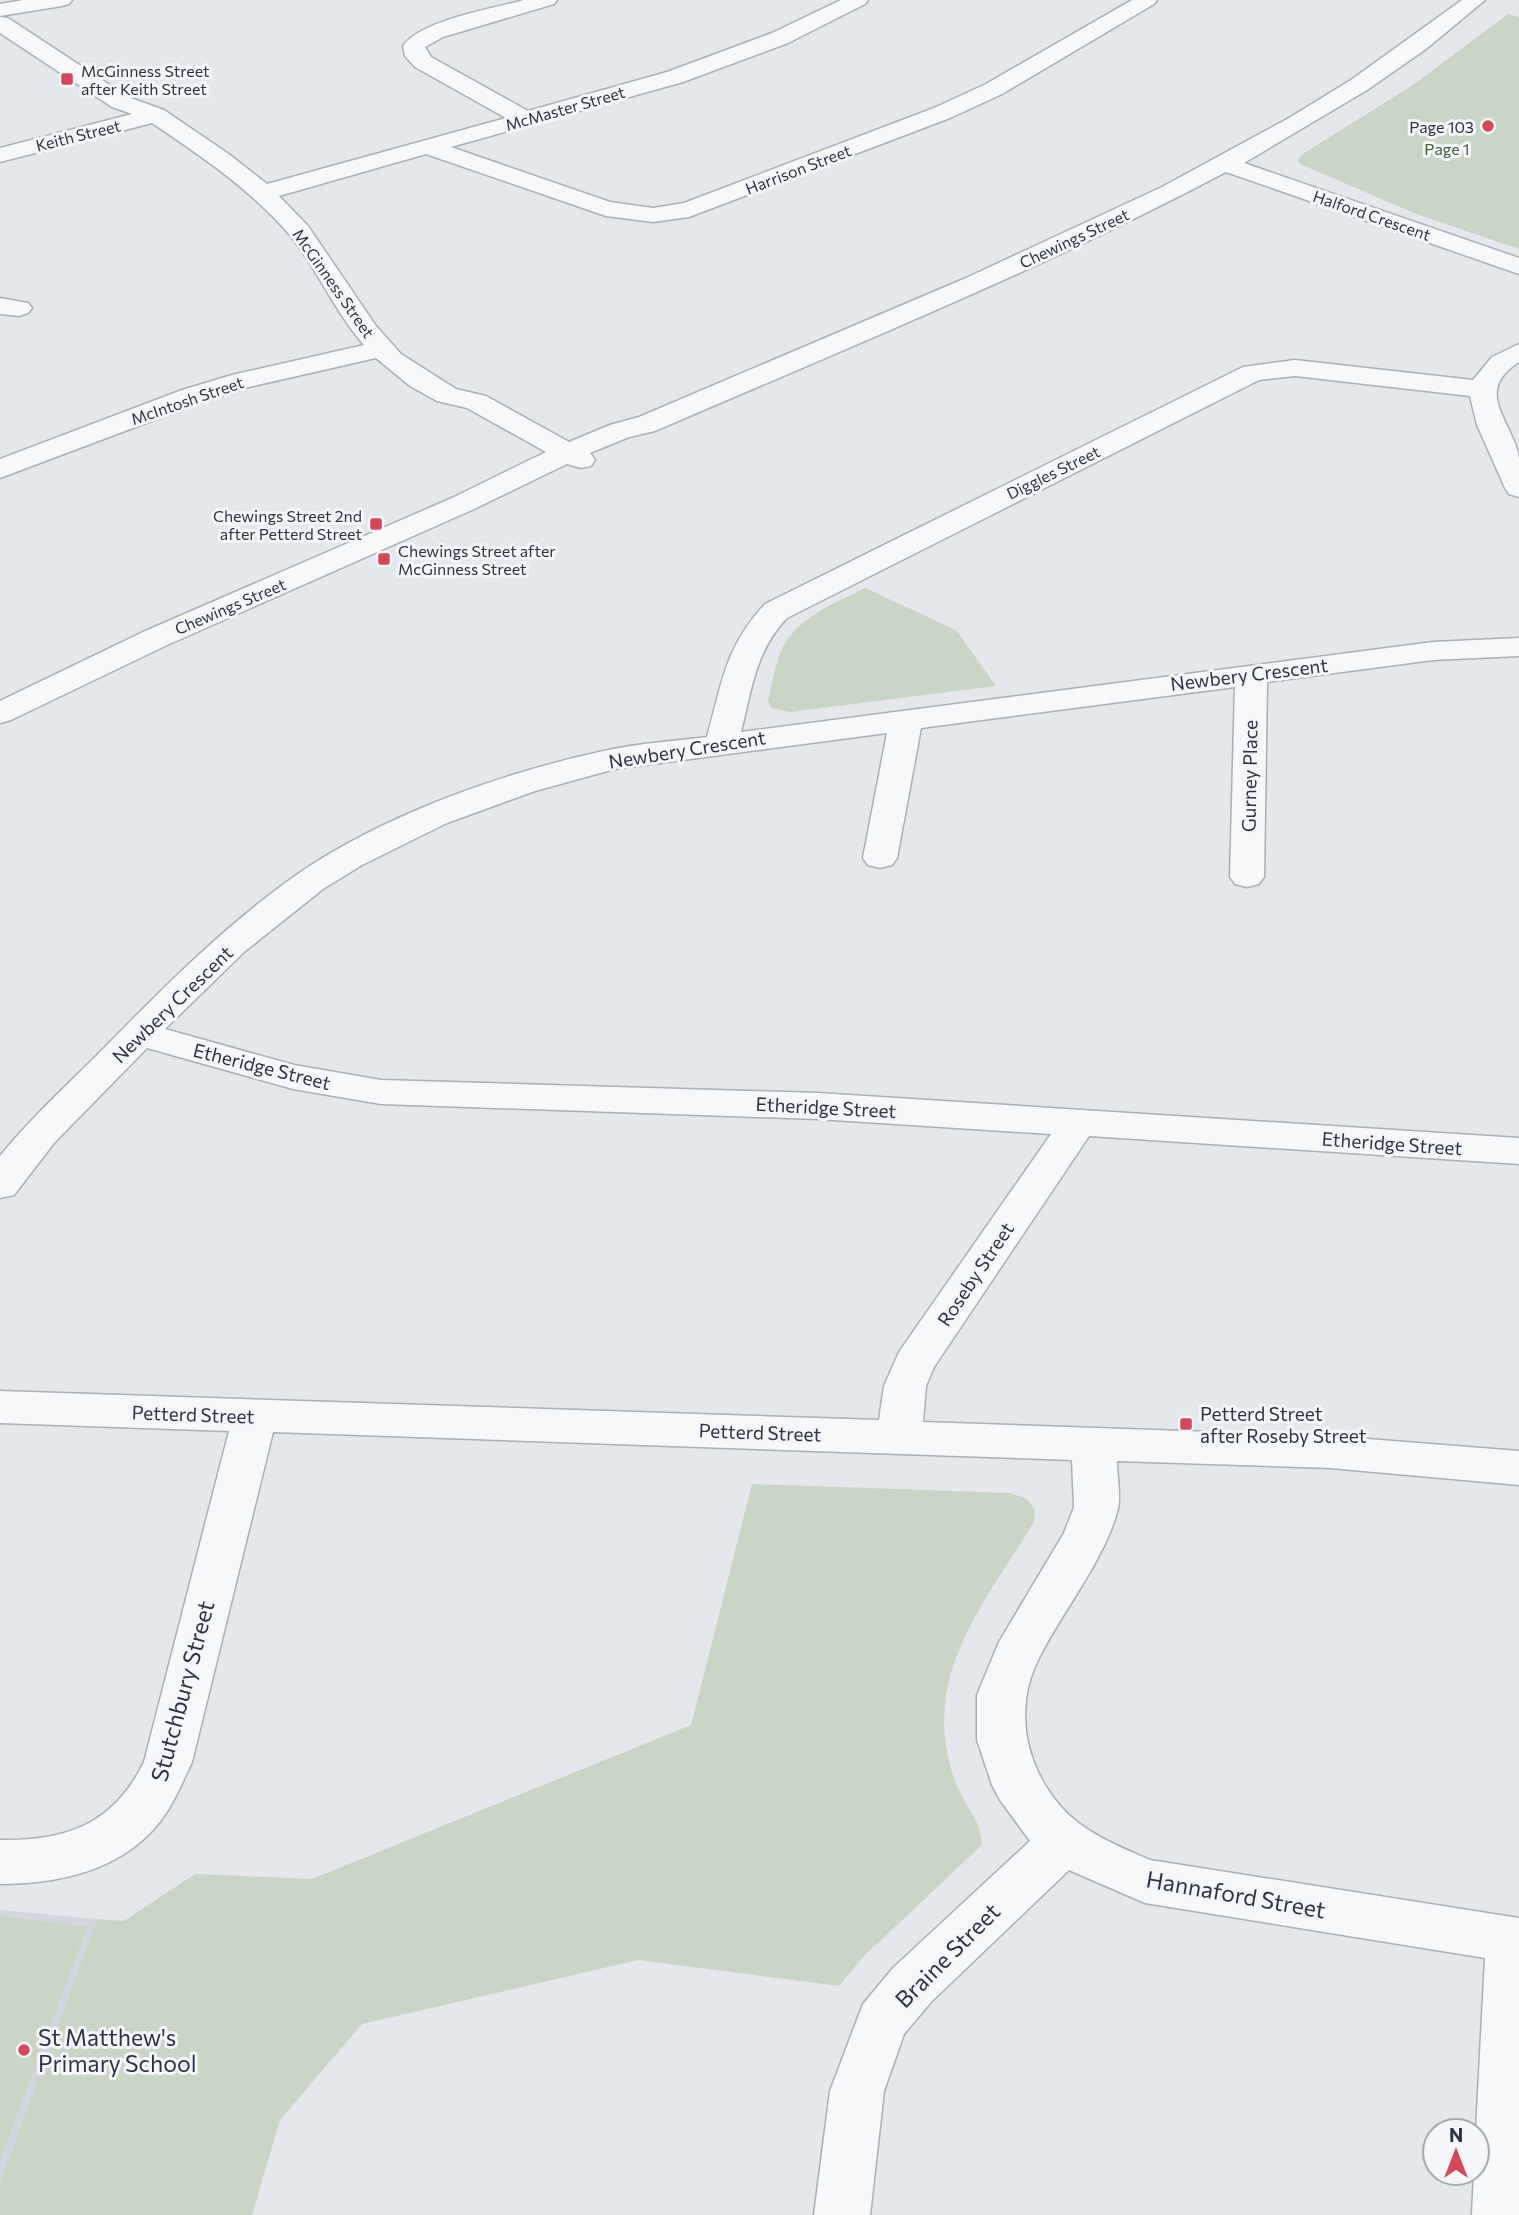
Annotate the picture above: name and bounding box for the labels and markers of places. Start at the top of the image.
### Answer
place label: McGinness Street after Keith Street [81,61,210,98]
marker: McGinness Street after Keith Street [59,71,75,87]
place label: Page 103 [1409,117,1474,136]
marker: Page 103 [1480,118,1496,134]
place label: Chewings Street 2nd after Petterd Street [213,506,362,543]
marker: Chewings Street 2nd after Petterd Street [368,516,384,532]
place label: Chewings Street after McGinness Street [398,541,556,578]
marker: Chewings Street after McGinness Street [376,551,392,567]
place label: Petterd Street after Roseby Street [1200,1402,1367,1447]
marker: Petterd Street after Roseby Street [1178,1416,1194,1432]
place label: St Matthew's Primary School [38,2023,197,2077]
marker: St Matthew's Primary School [16,2042,32,2058]

